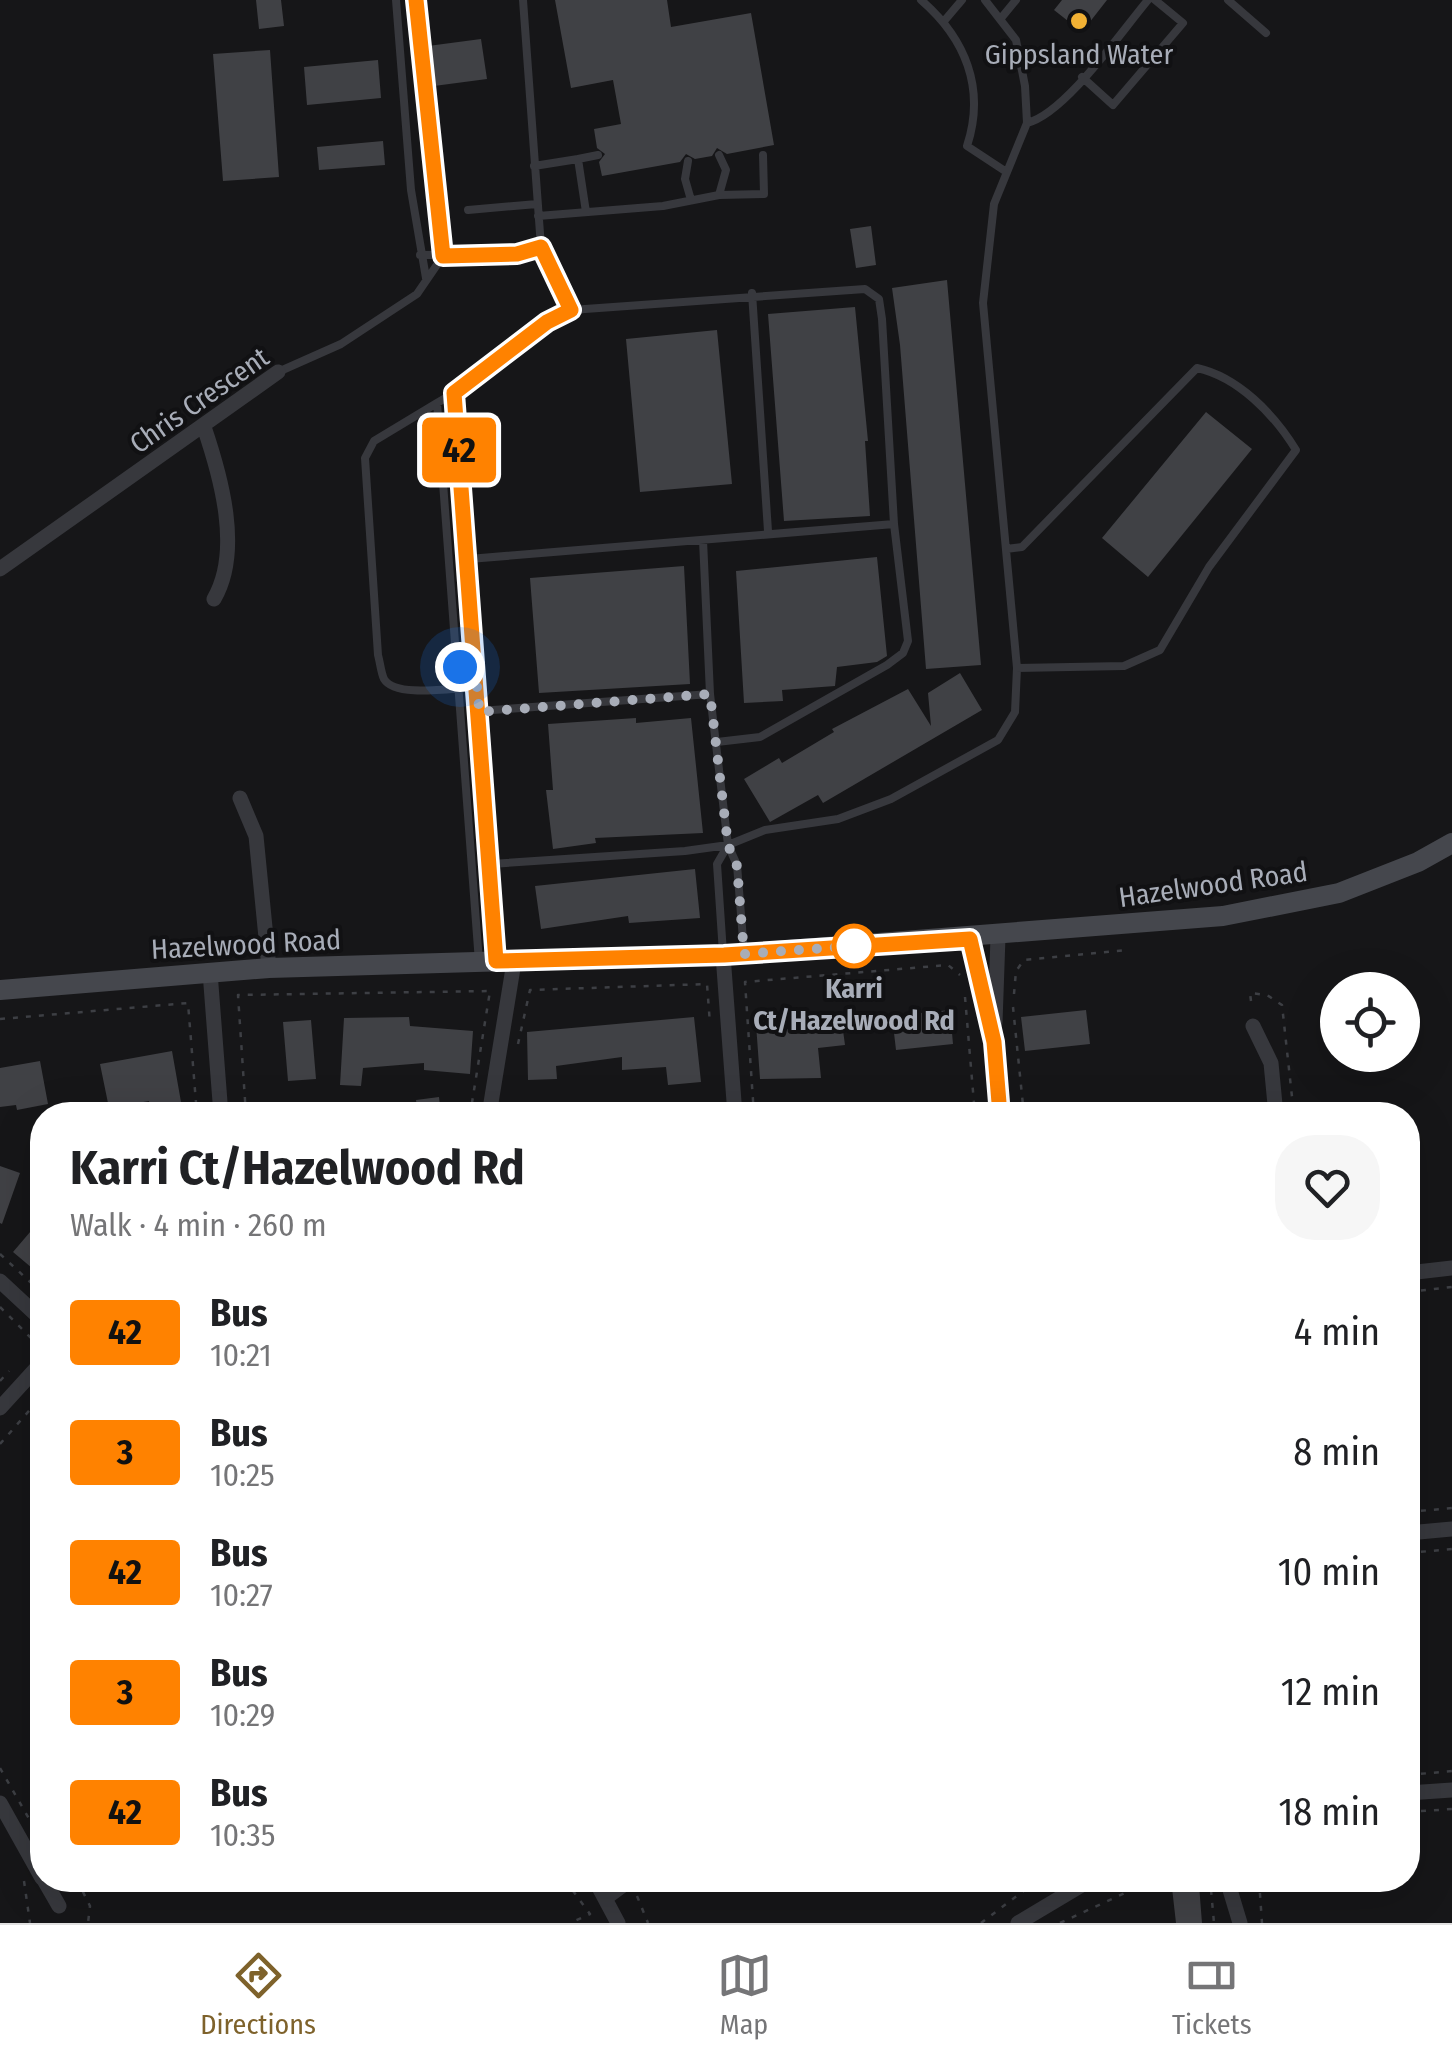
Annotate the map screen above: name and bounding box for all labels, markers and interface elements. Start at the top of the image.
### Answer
marker: Gippsland Water [1068,10,1090,32]
place label: Gippsland Water [985,38,1173,71]
street label: Chris Crescent [124,340,276,460]
line badge: 42 [414,418,504,482]
text: 42 [442,429,476,471]
your location [435,642,485,692]
street label: Hazelwood Road [1117,855,1310,914]
street label: Hazelwood Road [150,923,342,966]
marker: Karri Ct/Hazelwood Rd [833,925,875,967]
place label: Karri Ct/Hazelwood Rd [753,972,955,1037]
map controls [1320,972,1420,1072]
button: locate [1320,972,1420,1072]
button: heart [1275,1135,1380,1240]
text: Karri Ct/Hazelwood Rd [70,1139,525,1197]
text: Walk · 4 min · 260 m [70,1206,327,1244]
text: Bus [210,1290,268,1336]
text: 4 min [1294,1309,1380,1355]
text: 42 [108,1311,142,1353]
text: 10:21 [210,1336,272,1374]
text: Bus [210,1410,268,1456]
text: 8 min [1293,1429,1380,1475]
text: 3 [117,1431,133,1473]
text: 10:25 [210,1456,275,1494]
text: Bus [210,1530,268,1576]
text: 10 min [1278,1549,1380,1595]
text: 42 [108,1551,142,1593]
text: 10:27 [210,1576,273,1614]
text: Bus [210,1650,268,1696]
text: 12 min [1281,1669,1380,1715]
text: 3 [117,1671,133,1713]
text: 10:29 [210,1696,275,1734]
text: Bus [210,1770,268,1816]
text: 18 min [1278,1789,1380,1835]
text: 42 [108,1791,142,1833]
text: 10:35 [210,1816,275,1854]
tab: Directions [200,1948,316,2041]
tab: Map [717,1948,772,2041]
tab: Tickets [1172,1948,1252,2041]

